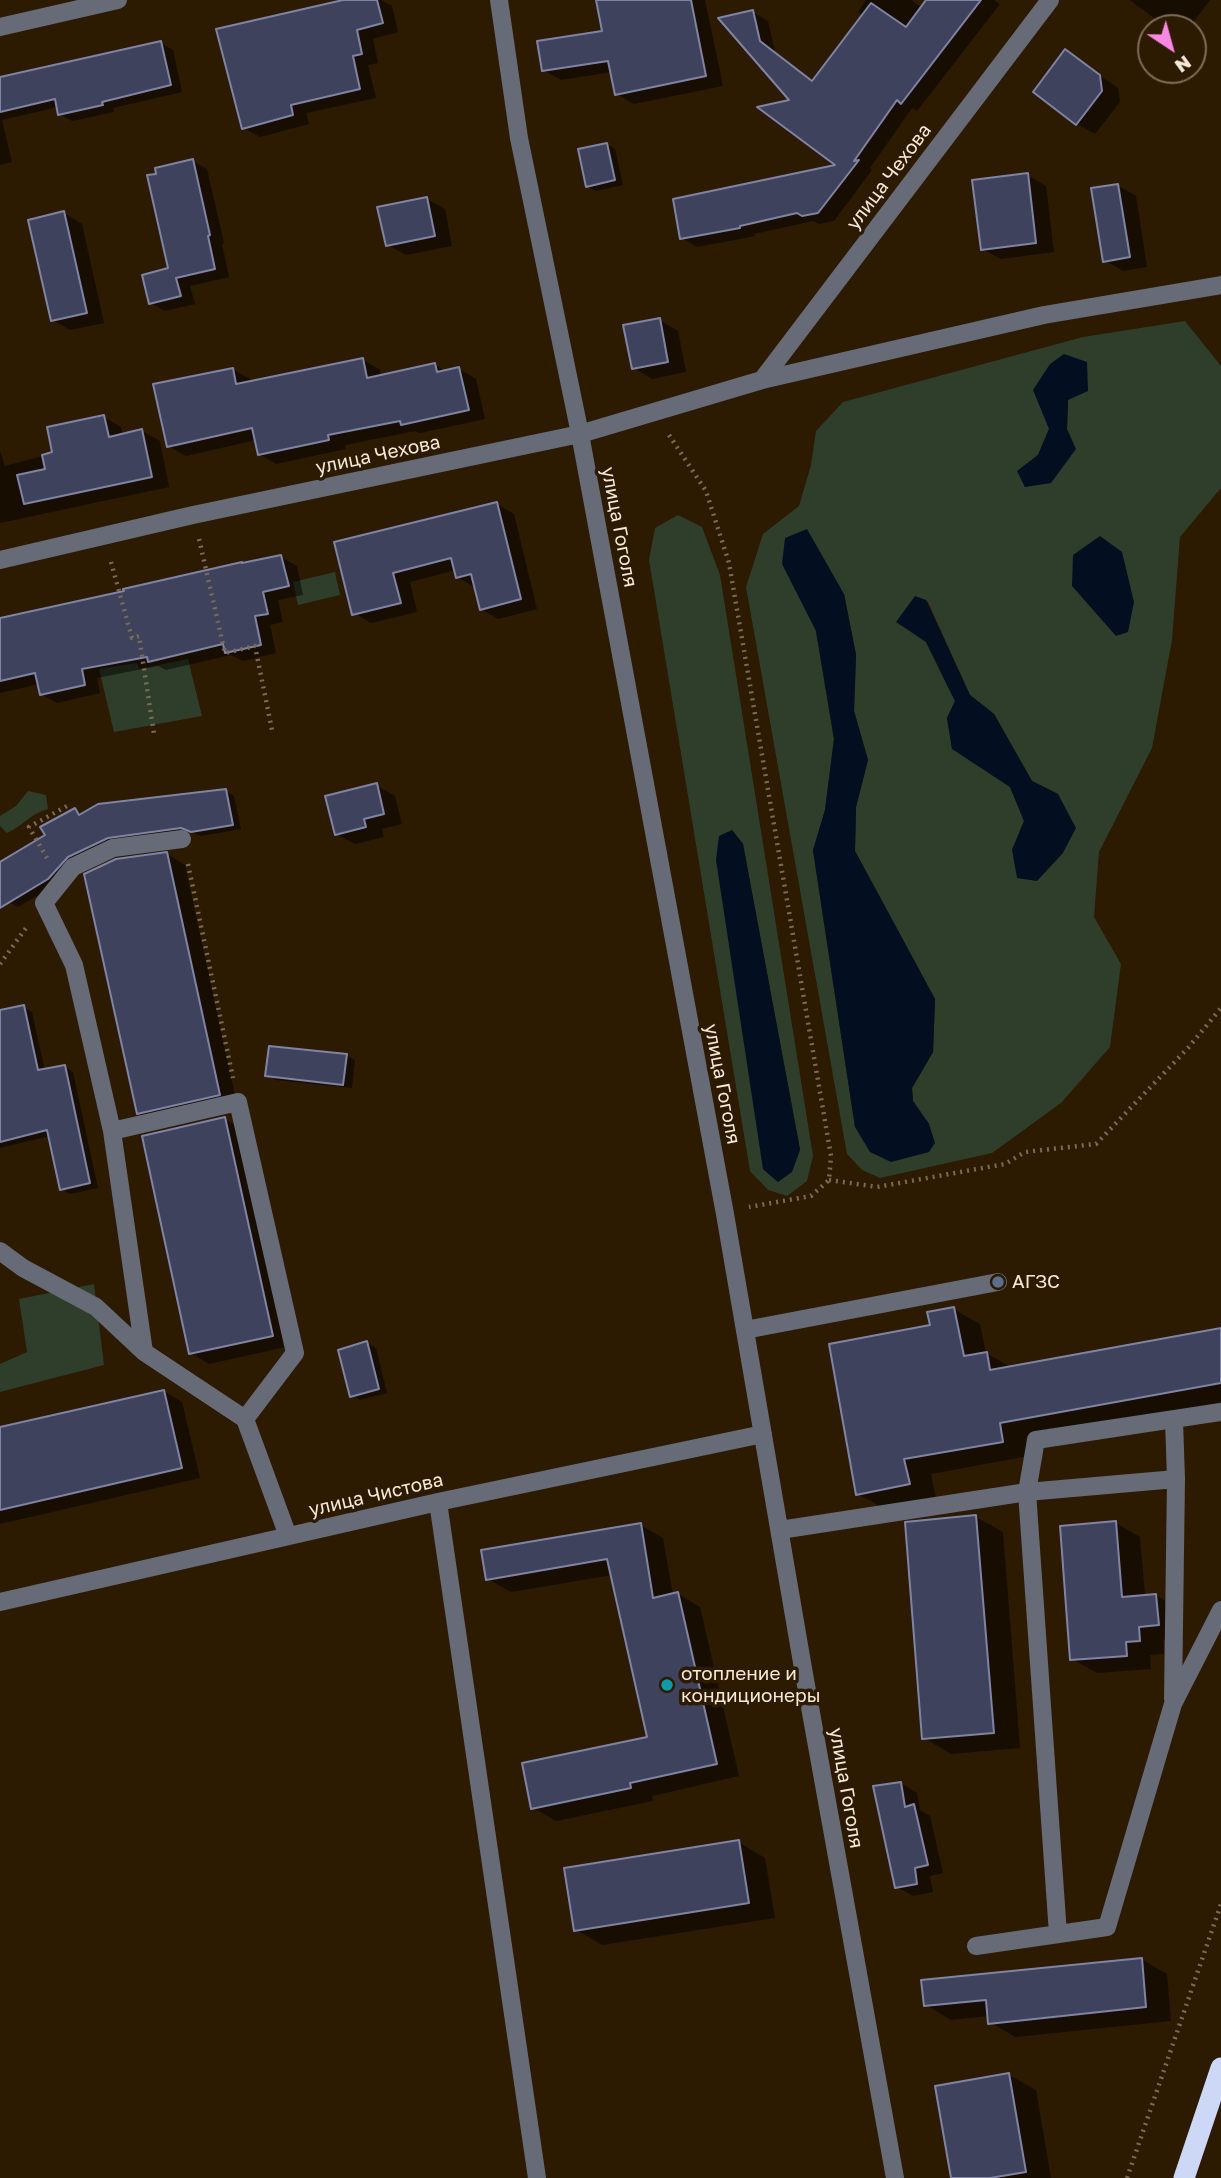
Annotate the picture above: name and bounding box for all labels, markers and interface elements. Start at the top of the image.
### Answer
north arrow [1137,14,1207,84]
text: N [1171,51,1196,78]
street label: улица Чехова [842,120,936,234]
street label: улица Чехова [314,431,442,479]
street label: улица Гоголя [596,465,642,589]
street label: улица Гоголя [699,1022,745,1146]
place label: АГЗС [1012,1271,1060,1293]
marker: АГЗС [990,1274,1006,1290]
street label: улица Чистова [307,1468,445,1522]
place label: отопление и кондиционеры [681,1663,821,1707]
marker: отопление и кондиционеры [659,1677,675,1693]
street label: улица Гоголя [824,1726,868,1850]

